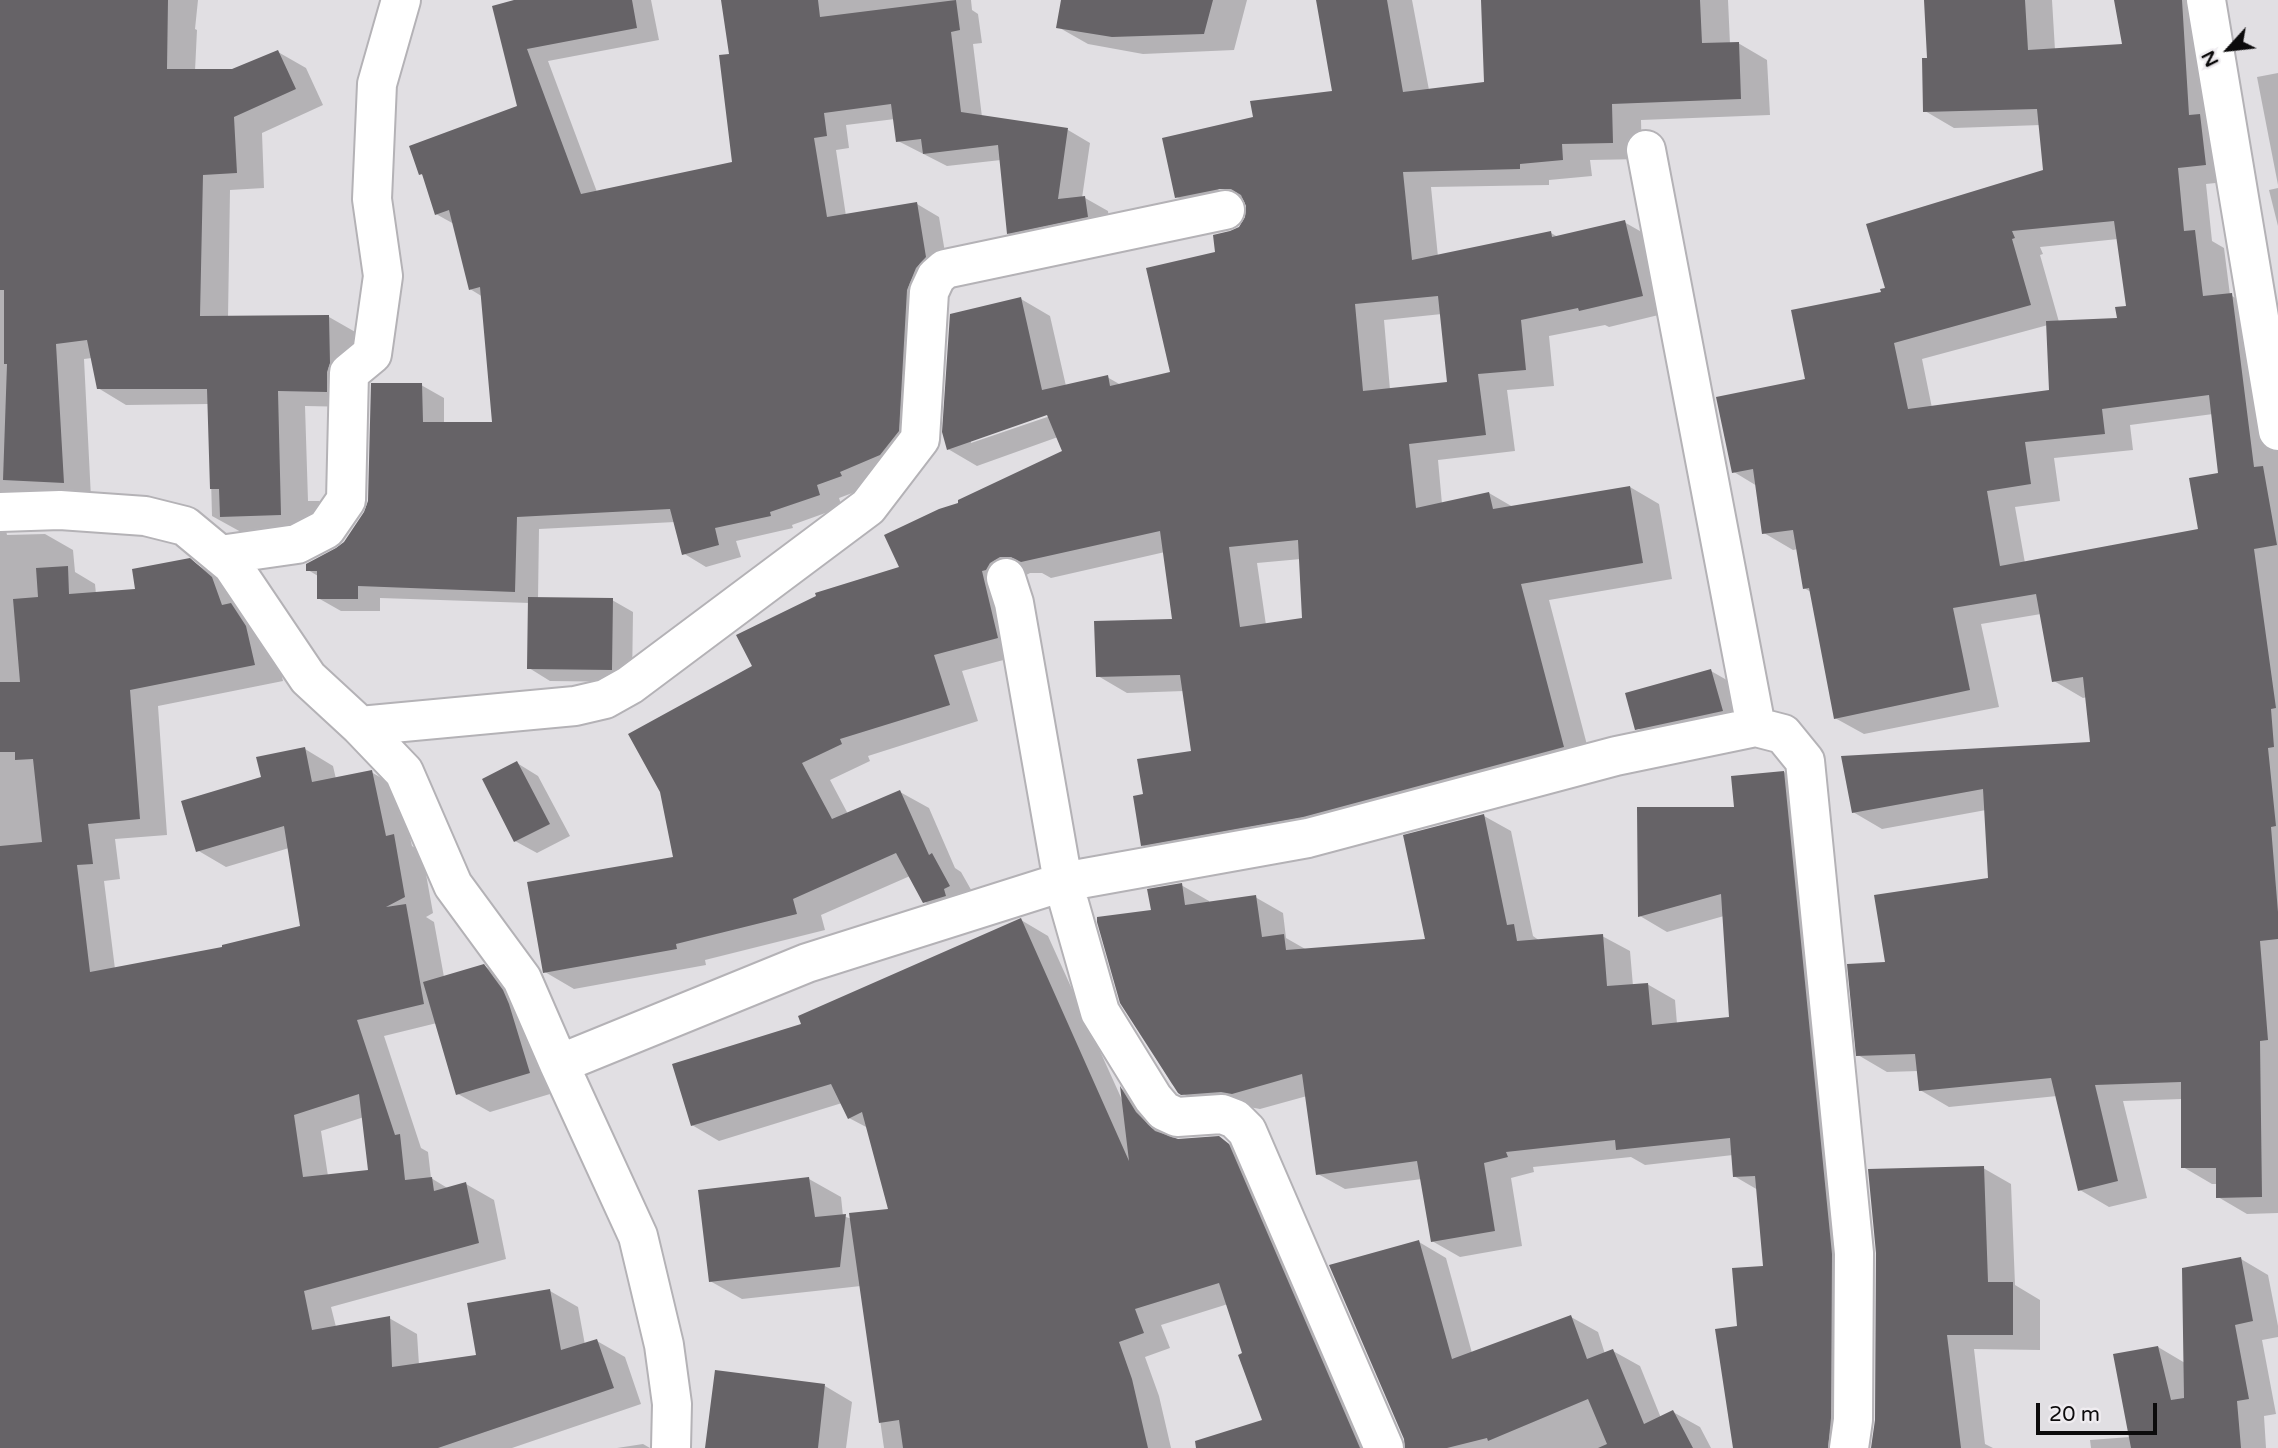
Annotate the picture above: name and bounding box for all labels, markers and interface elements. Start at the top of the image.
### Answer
north arrow [2194,14,2264,84]
text: N [2197,47,2224,70]
scale bar [2040,1388,2161,1432]
text: 20 m [2049,1402,2100,1427]

